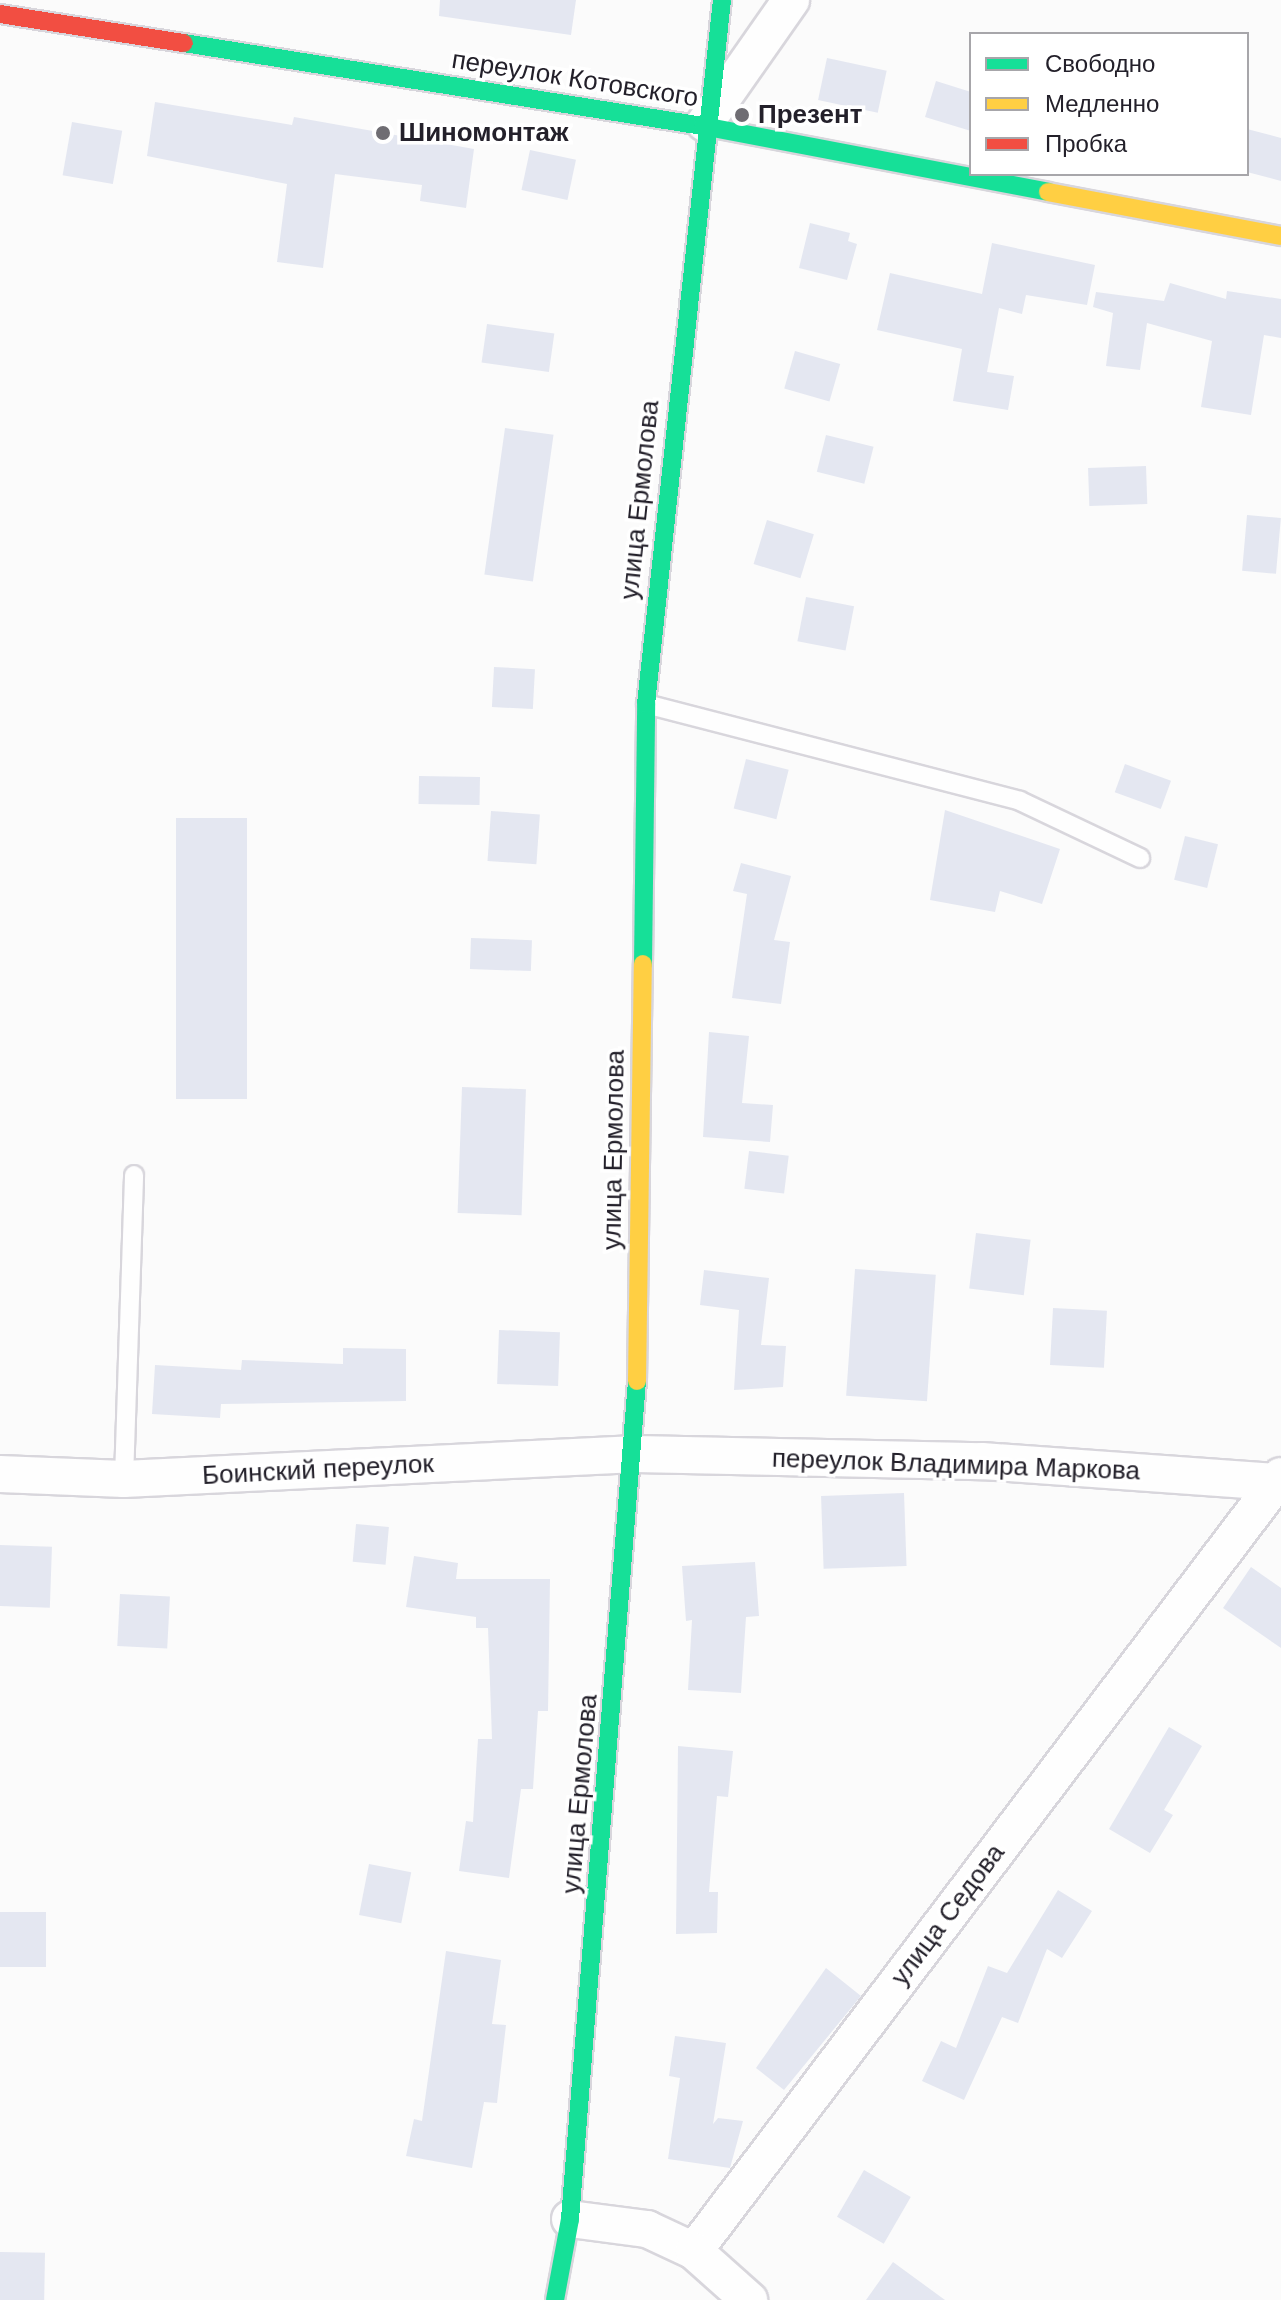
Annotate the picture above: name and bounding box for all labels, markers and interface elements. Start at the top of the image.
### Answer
legend [969,32,1249,176]
street label: переулок Котовского [449,44,701,114]
text: Свободно [1045,50,1155,77]
text: Медленно [1045,90,1159,117]
place label: Презент [758,99,863,131]
marker: Презент [733,106,751,124]
place label: Шиномонтаж [399,117,568,149]
marker: Шиномонтаж [374,124,392,142]
text: Пробка [1045,130,1127,157]
street label: улица Ермолова [614,399,666,601]
street label: улица Ермолова [597,1050,631,1250]
street label: переулок Владимира Маркова [771,1443,1141,1487]
street label: Боинский переулок [201,1448,435,1492]
street label: улица Ермолова [556,1693,604,1895]
street label: улица Седова [885,1838,1011,1992]

